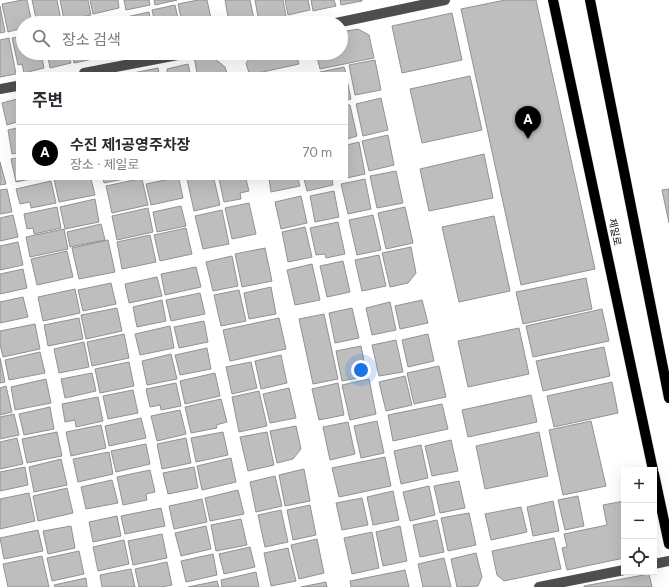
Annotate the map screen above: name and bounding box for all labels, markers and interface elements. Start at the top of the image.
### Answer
search box [16,16,348,60]
icon: search [30,27,52,49]
text: 장소 검색 [62,31,121,49]
text: 주변 [32,90,63,110]
pin: A [515,106,541,139]
text: 수진 제1공영주차장 [70,136,190,154]
text: A [40,145,50,160]
text: 70 m [302,145,332,160]
text: 장소 · 제일로 [70,157,140,172]
street label: 제일로 [606,217,624,247]
your location [351,360,371,380]
map controls [621,467,657,575]
button: + [621,467,657,503]
button: − [621,503,657,539]
button: locate [621,539,657,575]

